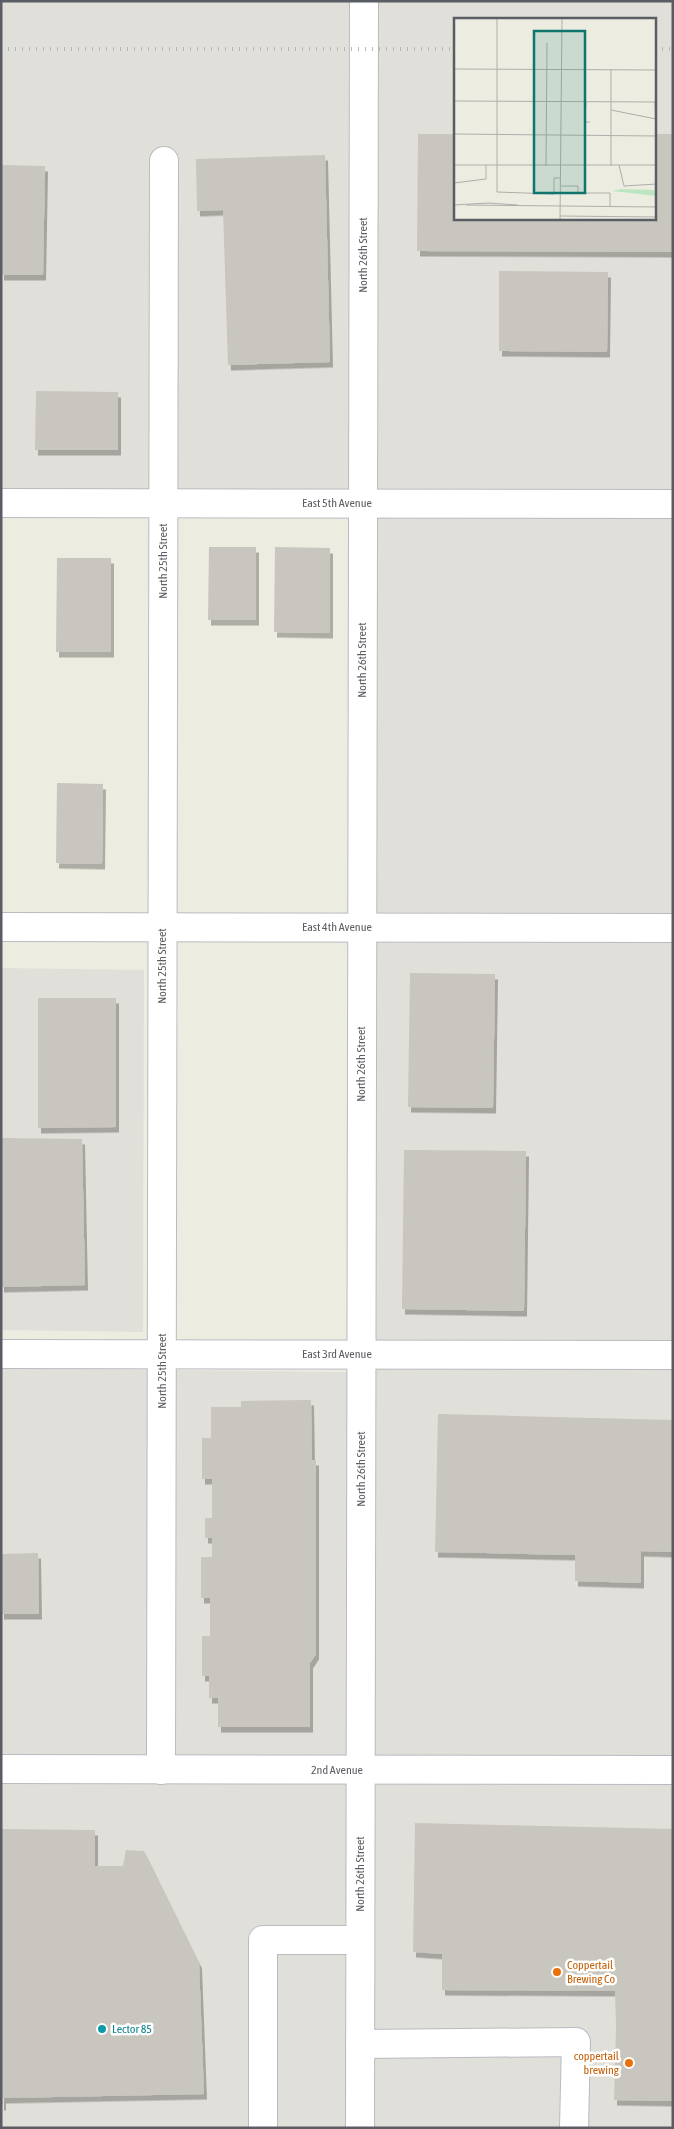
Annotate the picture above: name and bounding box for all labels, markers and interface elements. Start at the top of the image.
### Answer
inset map [454,18,656,220]
street label: North 26th Street [356,217,370,293]
street label: East 5th Avenue [302,496,372,510]
street label: North 25th Street [156,523,170,599]
street label: North 26th Street [355,622,369,698]
street label: East 4th Avenue [302,920,372,934]
street label: North 25th Street [155,928,169,1004]
street label: North 26th Street [354,1026,368,1102]
street label: North 25th Street [155,1333,169,1409]
street label: East 3rd Avenue [302,1347,372,1361]
street label: North 26th Street [354,1431,368,1507]
street label: 2nd Avenue [311,1763,363,1777]
street label: North 26th Street [353,1836,367,1912]
place label: Coppertail Brewing Co [567,1958,616,1986]
marker: Coppertail Brewing Co [551,1966,563,1978]
place label: Lector 85 [112,2022,152,2036]
marker: Lector 85 [96,2023,108,2035]
place label: coppertail brewing [574,2049,620,2077]
marker: coppertail brewing [623,2057,635,2069]

